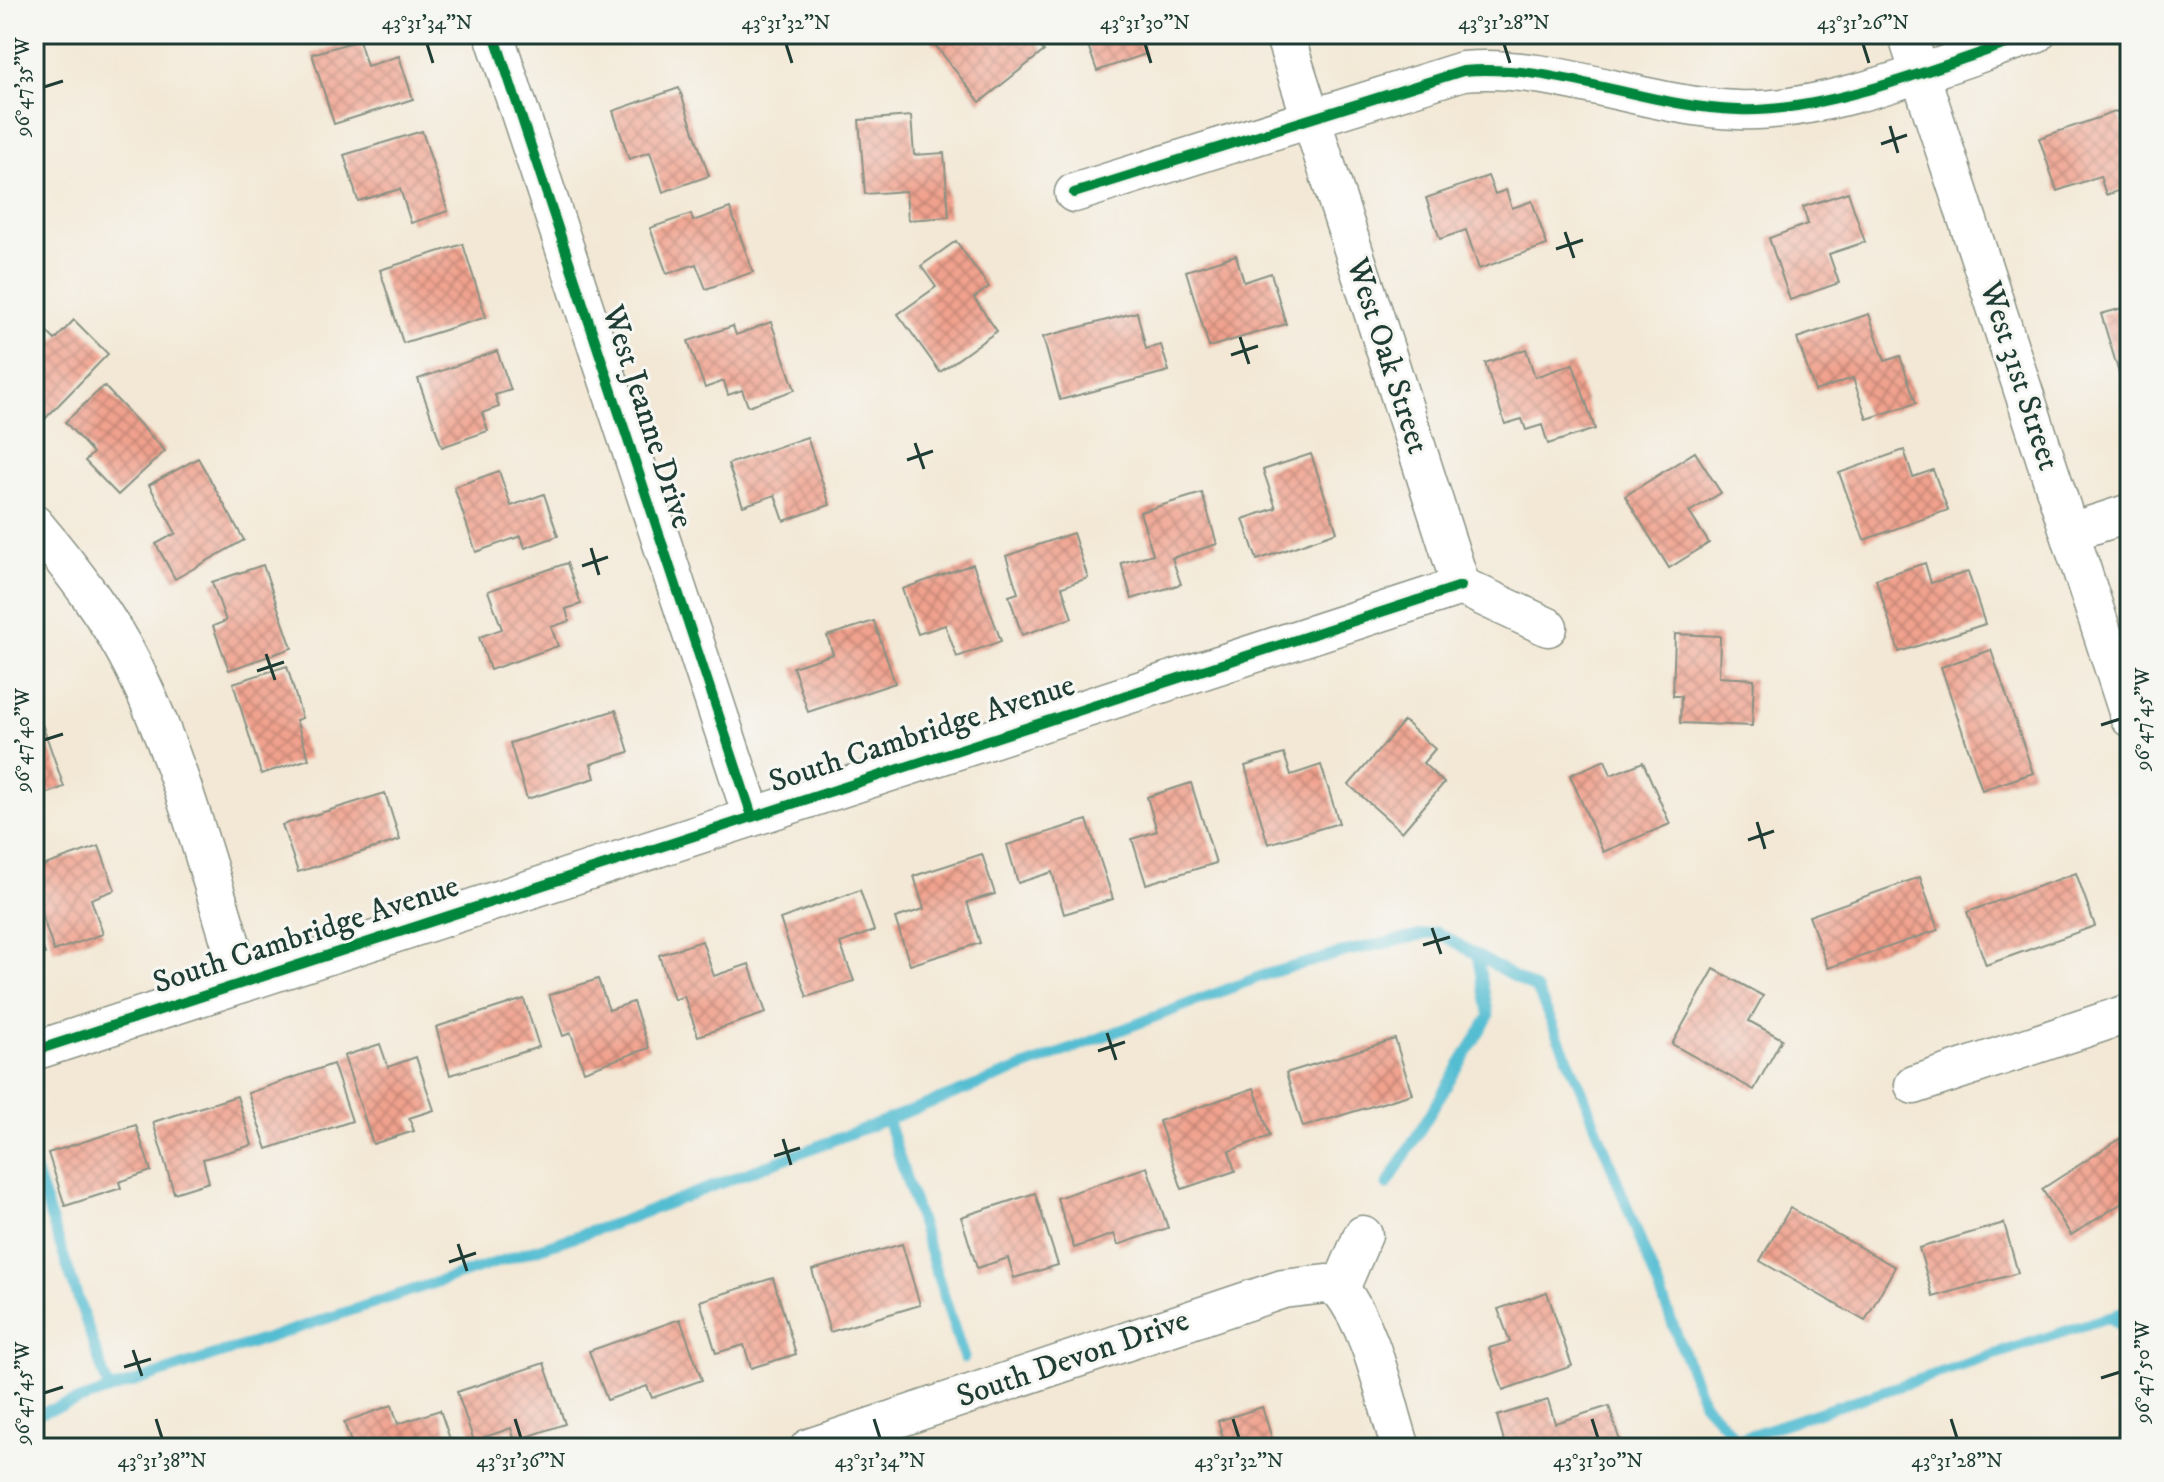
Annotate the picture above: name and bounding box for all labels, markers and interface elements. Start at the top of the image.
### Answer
text: 43°31'34"N [382,11,472,36]
text: 43°31'32"N [742,11,830,36]
text: 43°31'30"N [1100,11,1190,36]
text: 43°31'28"N [1458,11,1550,36]
text: 43°31'26"N [1817,11,1909,36]
text: 96°47'35"W [11,37,36,137]
street label: West Oak Street [1336,252,1437,459]
street label: West 31st Street [1969,276,2068,475]
street label: West Jeanne Drive [592,299,702,534]
street label: South Cambridge Avenue [764,666,1080,802]
text: 96°47'45"W [2131,667,2156,771]
text: 96°47'40"W [11,687,36,793]
street label: South Cambridge Avenue [148,867,464,1003]
street label: South Devon Drive [952,1301,1194,1417]
text: 96°47'50"W [2131,1320,2156,1424]
text: 96°47'45"W [11,1341,36,1445]
text: 43°31'38"N [117,1449,207,1474]
text: 43°31'36"N [476,1449,566,1474]
text: 43°31'34"N [835,1449,925,1474]
text: 43°31'32"N [1195,1449,1283,1474]
text: 43°31'30"N [1553,1449,1643,1474]
text: 43°31'28"N [1911,1449,2003,1474]

